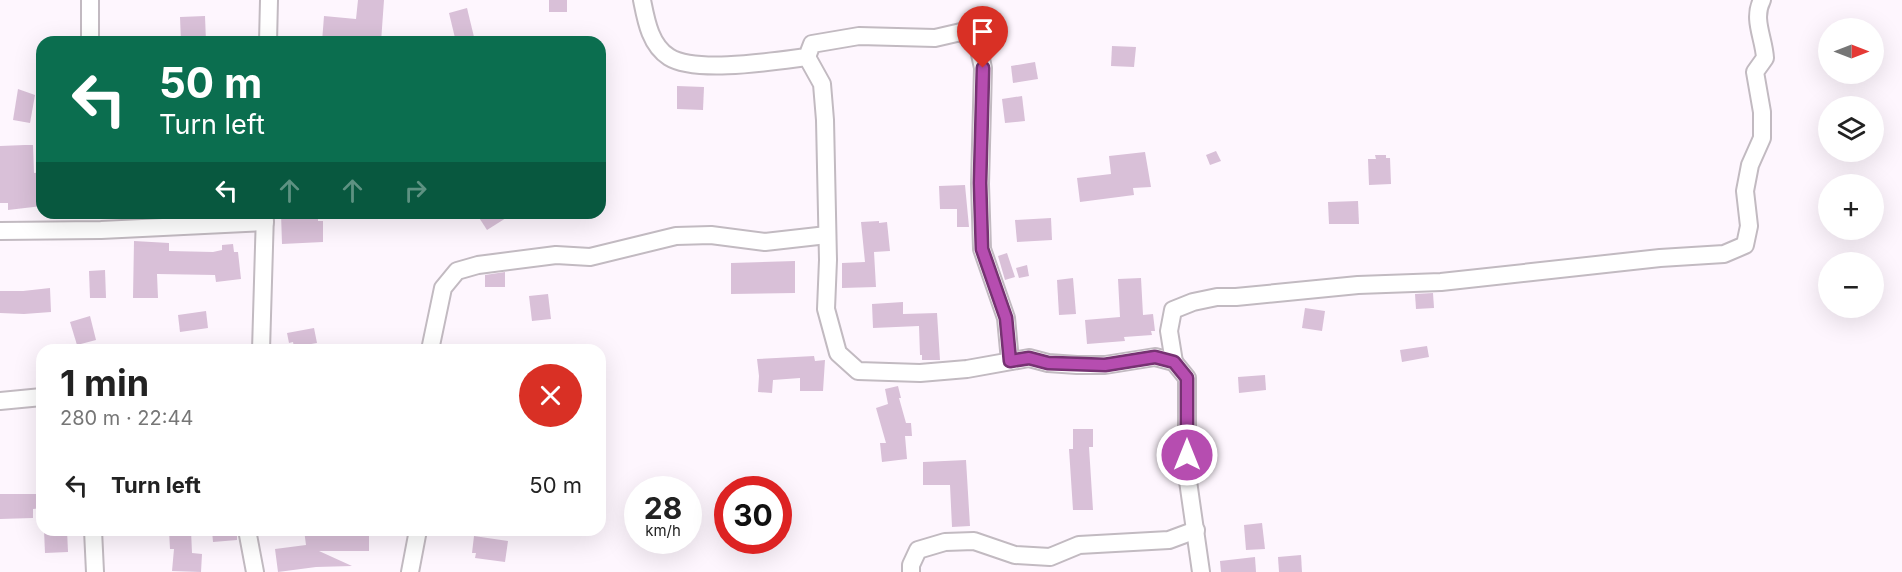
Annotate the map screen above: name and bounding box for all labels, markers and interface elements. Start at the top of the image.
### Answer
pin [957,6,1008,68]
icon: arrive [966,15,999,48]
north arrow [1818,18,1884,84]
map controls [1818,18,1884,318]
text: 50 m [159,57,262,108]
icon: left [60,60,138,138]
button: layers [1818,96,1884,162]
text: Turn left [159,108,265,141]
icon: left [210,174,243,207]
icon: ahead [273,174,306,207]
icon: ahead [336,174,369,207]
icon: right [399,174,432,207]
button: + [1818,174,1884,240]
button: − [1818,252,1884,318]
text: 1 min [60,361,149,405]
button: close [519,364,582,427]
text: 280 m · 22:44 [60,406,193,430]
position arrow [1155,423,1219,487]
icon: left [60,469,93,502]
text: Turn left [111,472,201,498]
text: 50 m [529,472,582,498]
speed limit sign: 30 [714,476,792,554]
text: 28 [644,490,682,526]
text: km/h [645,521,681,540]

